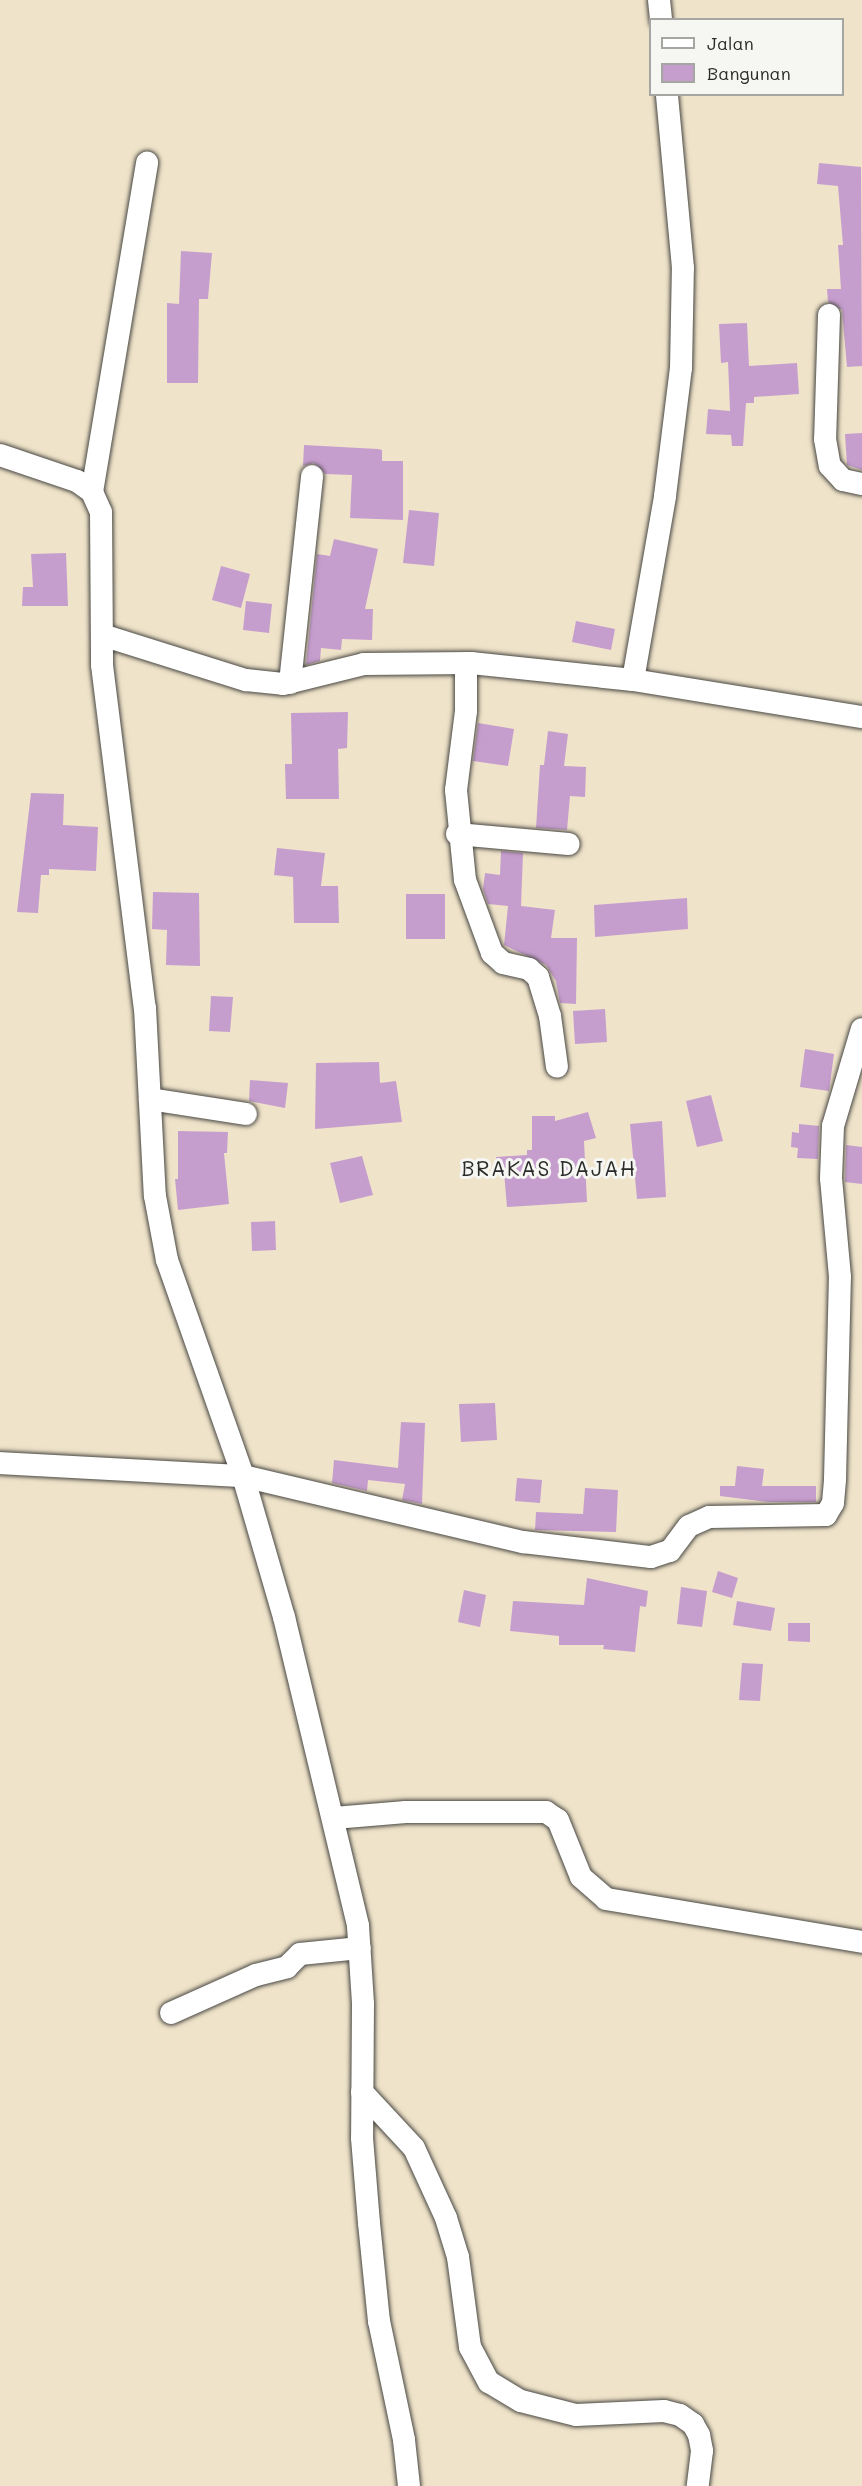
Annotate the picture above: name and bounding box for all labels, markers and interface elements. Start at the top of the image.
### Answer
legend [649,18,844,96]
text: Jalan [707,31,754,55]
text: Bangunan [707,61,791,85]
district label: BRAKAS DAJAH [462,1155,636,1181]

